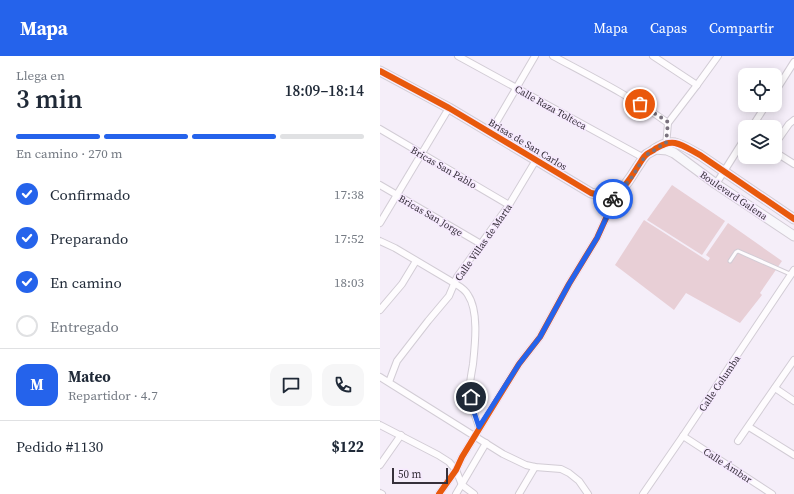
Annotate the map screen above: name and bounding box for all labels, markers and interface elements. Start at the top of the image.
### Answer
text: Mapa [20,15,68,41]
text: Mapa [593,18,628,38]
text: Capas [650,18,687,38]
text: Compartir [709,18,774,38]
text: Llega en [16,67,65,84]
map controls [738,68,782,164]
button: locate [738,68,782,112]
text: 18:09–18:14 [285,80,364,101]
text: 3 min [16,81,83,117]
street label: Calle Raza Tolteca [513,82,590,133]
pin [623,87,657,121]
icon: bag [629,93,651,115]
street label: Brisas de San Carlos [486,116,569,173]
button: layers [738,120,782,164]
street label: Bricas San Pablo [409,143,479,192]
text: En camino · 270 m [16,145,122,162]
street label: Boulevard Galena [697,168,771,223]
courier [593,179,633,219]
icon: check [16,183,38,205]
text: Confirmado [50,184,130,205]
text: 17:38 [334,186,364,203]
icon: bike [602,188,624,210]
street label: Bricas San Jorge [396,192,465,239]
street label: Calle Villas de Marta [452,200,515,283]
icon: check [16,227,38,249]
text: Preparando [50,228,128,249]
text: 17:52 [334,230,364,247]
icon: check [16,271,38,293]
text: En camino [50,272,122,293]
text: 18:03 [334,274,364,291]
text: Entregado [50,316,119,337]
street label: Calle Columba [696,352,744,414]
button: chat [270,364,312,406]
button: phone [322,364,364,406]
text: Mateo [68,366,111,387]
text: M [30,374,44,395]
pin [454,380,488,414]
icon: home [460,386,482,408]
text: Repartidor · 4.7 [68,387,158,404]
text: Pedido #1130 [16,436,103,457]
text: $122 [331,436,364,457]
street label: Calle Ámbar [701,445,755,486]
scale bar [392,466,448,485]
text: 50 m [398,467,421,482]

